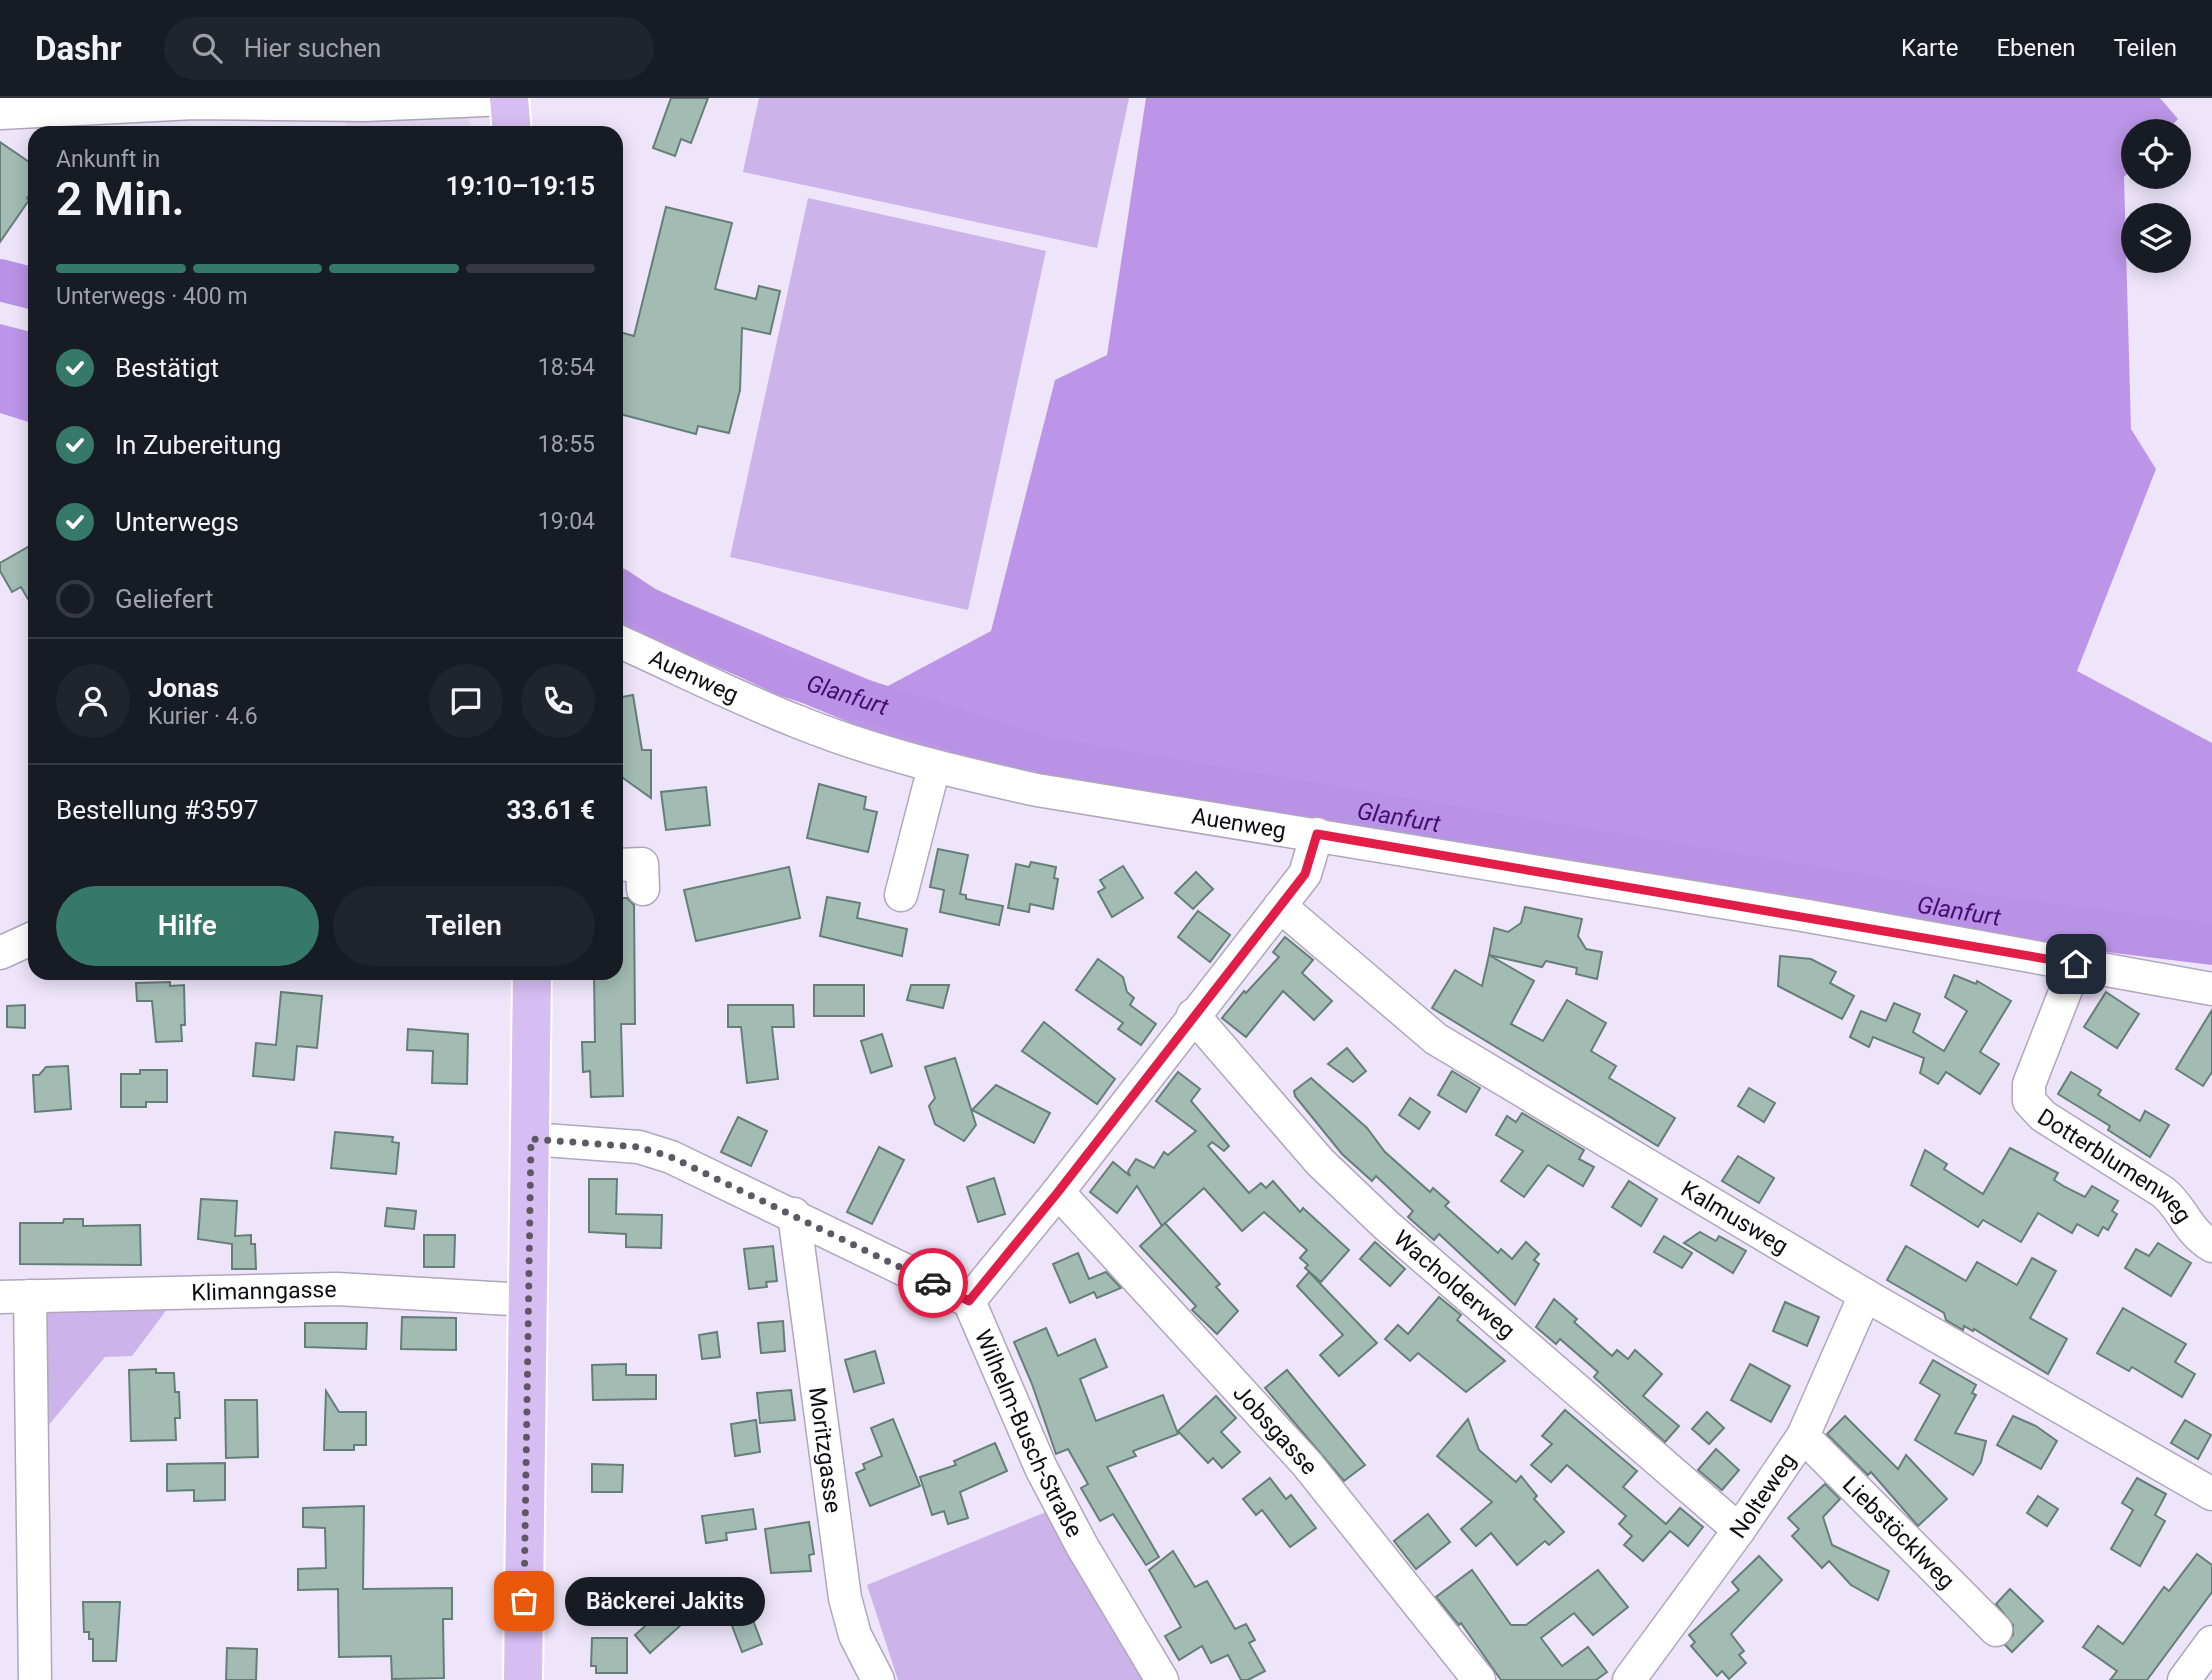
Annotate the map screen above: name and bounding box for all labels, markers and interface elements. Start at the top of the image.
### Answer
search box [164,17,654,80]
text: Dashr [35,29,122,68]
icon: search [188,29,226,67]
text: Hier suchen [244,33,381,63]
text: Karte [1901,34,1958,62]
text: Ebenen [1996,34,2075,62]
text: Teilen [2113,34,2177,62]
map controls [2121,119,2191,273]
button: locate [2121,119,2191,189]
text: Ankunft in [56,146,160,173]
text: 19:10–19:15 [445,171,595,201]
text: 2 Min. [56,172,185,226]
button: layers [2121,203,2191,273]
text: Unterwegs · 400 m [56,283,248,310]
icon: check [56,349,94,387]
text: Bestätigt [115,353,219,383]
text: 18:54 [538,354,595,381]
icon: check [56,426,94,464]
text: In Zubereitung [115,430,281,460]
text: 18:55 [538,431,595,458]
icon: check [56,503,94,541]
text: Unterwegs [115,507,239,537]
text: 19:04 [538,508,595,535]
text: Geliefert [115,584,213,614]
street label: Auenweg [645,644,742,709]
button: person [56,664,130,738]
button: chat [429,664,503,738]
button: phone [521,664,595,738]
water label: Glanfurt [803,669,892,721]
text: Jonas [148,673,219,703]
text: Kurier · 4.6 [148,703,258,730]
text: Bestellung #3597 [56,795,259,825]
text: 33.61 € [506,795,595,825]
water label: Glanfurt [1355,797,1443,838]
street label: Auenweg [1190,803,1288,844]
button: Hilfe [56,886,319,966]
button: Teilen [333,886,595,966]
water label: Glanfurt [1915,891,2003,932]
pin [2046,934,2106,994]
icon: home [2057,945,2095,983]
street label: Dotterblumenweg [2033,1103,2197,1228]
street label: Kalmusweg [1676,1175,1793,1260]
street label: Wacholderweg [1388,1225,1520,1344]
courier [898,1248,968,1318]
icon: car [914,1264,952,1302]
street label: Klimanngasse [191,1276,337,1306]
street label: Wilhelm-Busch-Straße [969,1326,1088,1542]
street label: Jobsgasse [1227,1379,1323,1480]
street label: Moritzgasse [803,1385,847,1515]
street label: Nolteweg [1725,1448,1802,1543]
street label: Liebstöcklweg [1837,1471,1960,1594]
pin [494,1571,554,1631]
callout: Bäckerei Jakits [566,1576,766,1626]
icon: bag [505,1582,543,1620]
text: Bäckerei Jakits [586,1588,744,1615]

